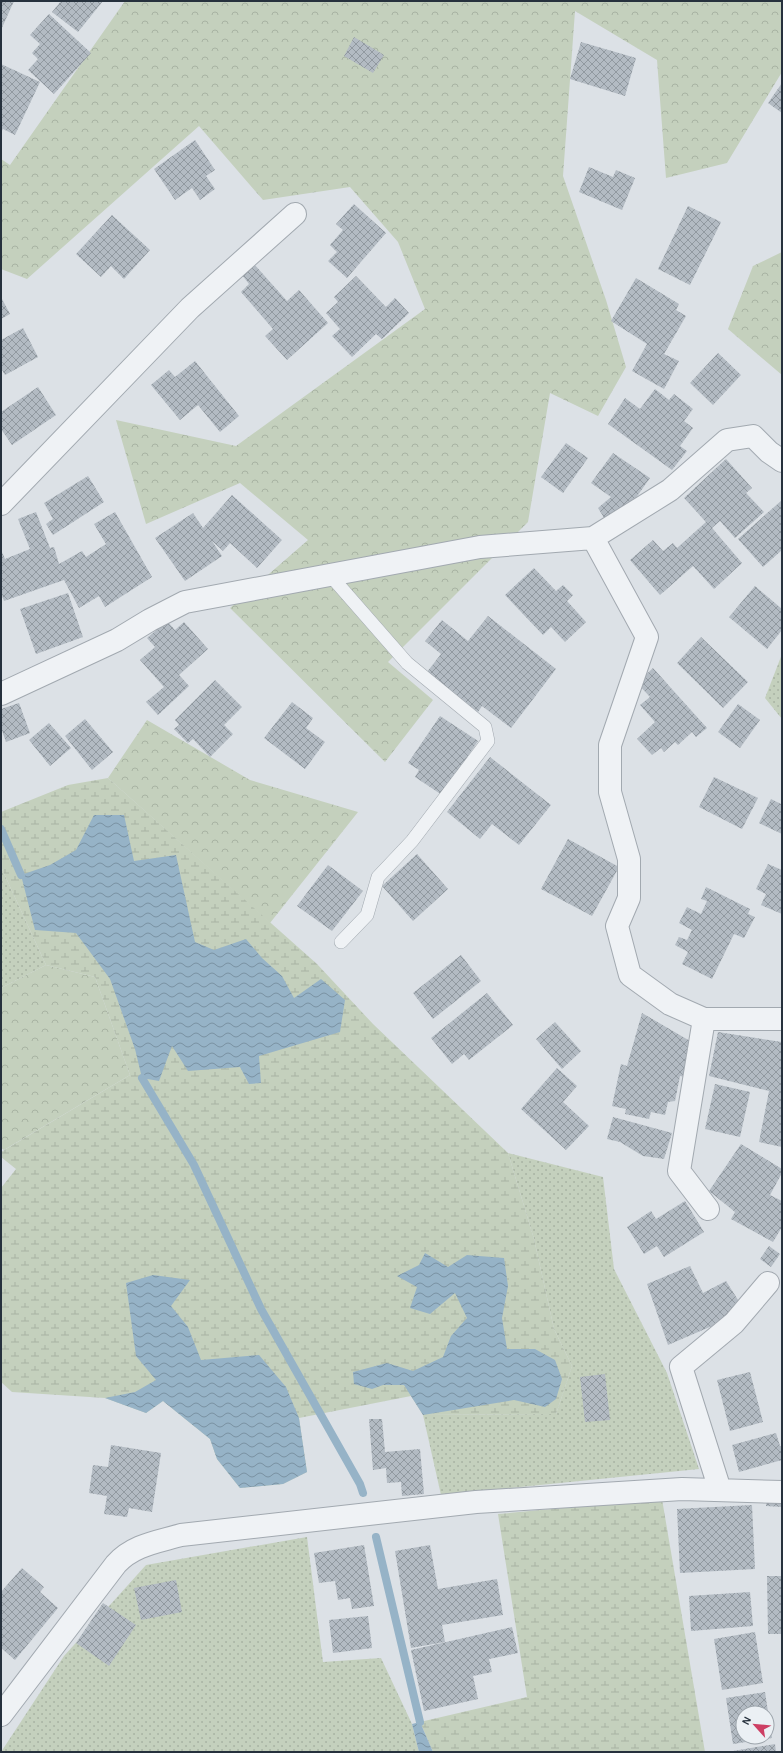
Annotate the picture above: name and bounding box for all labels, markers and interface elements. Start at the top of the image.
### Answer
north arrow [735,1705,775,1745]
text: N [740,1715,753,1727]

